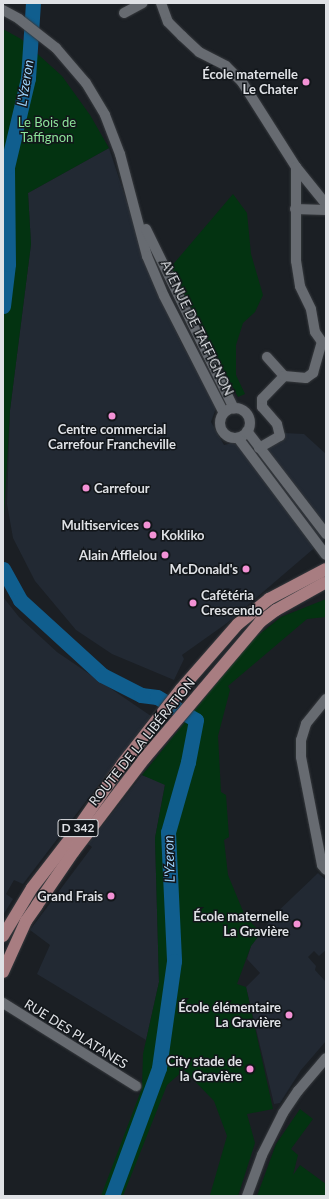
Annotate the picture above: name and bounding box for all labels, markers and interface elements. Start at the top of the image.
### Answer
water label: L'Yzeron [13,58,37,108]
place label: École maternelle Le Chater [202,67,298,98]
marker: École maternelle Le Chater [301,77,311,87]
park label: Le Bois de Taffignon [18,115,76,146]
street label: AVENUE DE TAFFIGNON [157,258,237,398]
marker: Centre commercial Carrefour Francheville [107,411,117,421]
place label: Centre commercial Carrefour Francheville [48,422,176,453]
place label: Carrefour [94,480,150,496]
marker: Carrefour [81,483,91,493]
place label: Multiservices [61,517,139,533]
marker: Multiservices [142,520,152,530]
place label: Kokliko [161,527,204,543]
marker: Kokliko [148,530,158,540]
place label: Alain Afflelou [78,547,157,563]
marker: Alain Afflelou [160,550,170,560]
place label: McDonald's [170,561,238,577]
marker: McDonald's [241,564,251,574]
place label: Cafétéria Crescendo [201,588,262,619]
marker: Cafétéria Crescendo [188,598,198,608]
street label: ROUTE DE LA LIBÉRATION [86,675,198,809]
road number: D 342 [57,818,99,838]
water label: L'Yzeron [160,835,178,883]
place label: Grand Frais [37,888,103,904]
marker: Grand Frais [106,891,116,901]
place label: École maternelle La Gravière [193,909,289,940]
marker: École maternelle La Gravière [292,919,302,929]
street label: RUE DES PLATANES [22,996,130,1072]
place label: École élémentaire La Gravière [178,1000,281,1031]
marker: École élémentaire La Gravière [284,1010,294,1020]
place label: City stade de la Gravière [166,1054,242,1085]
marker: City stade de la Gravière [245,1064,255,1074]

